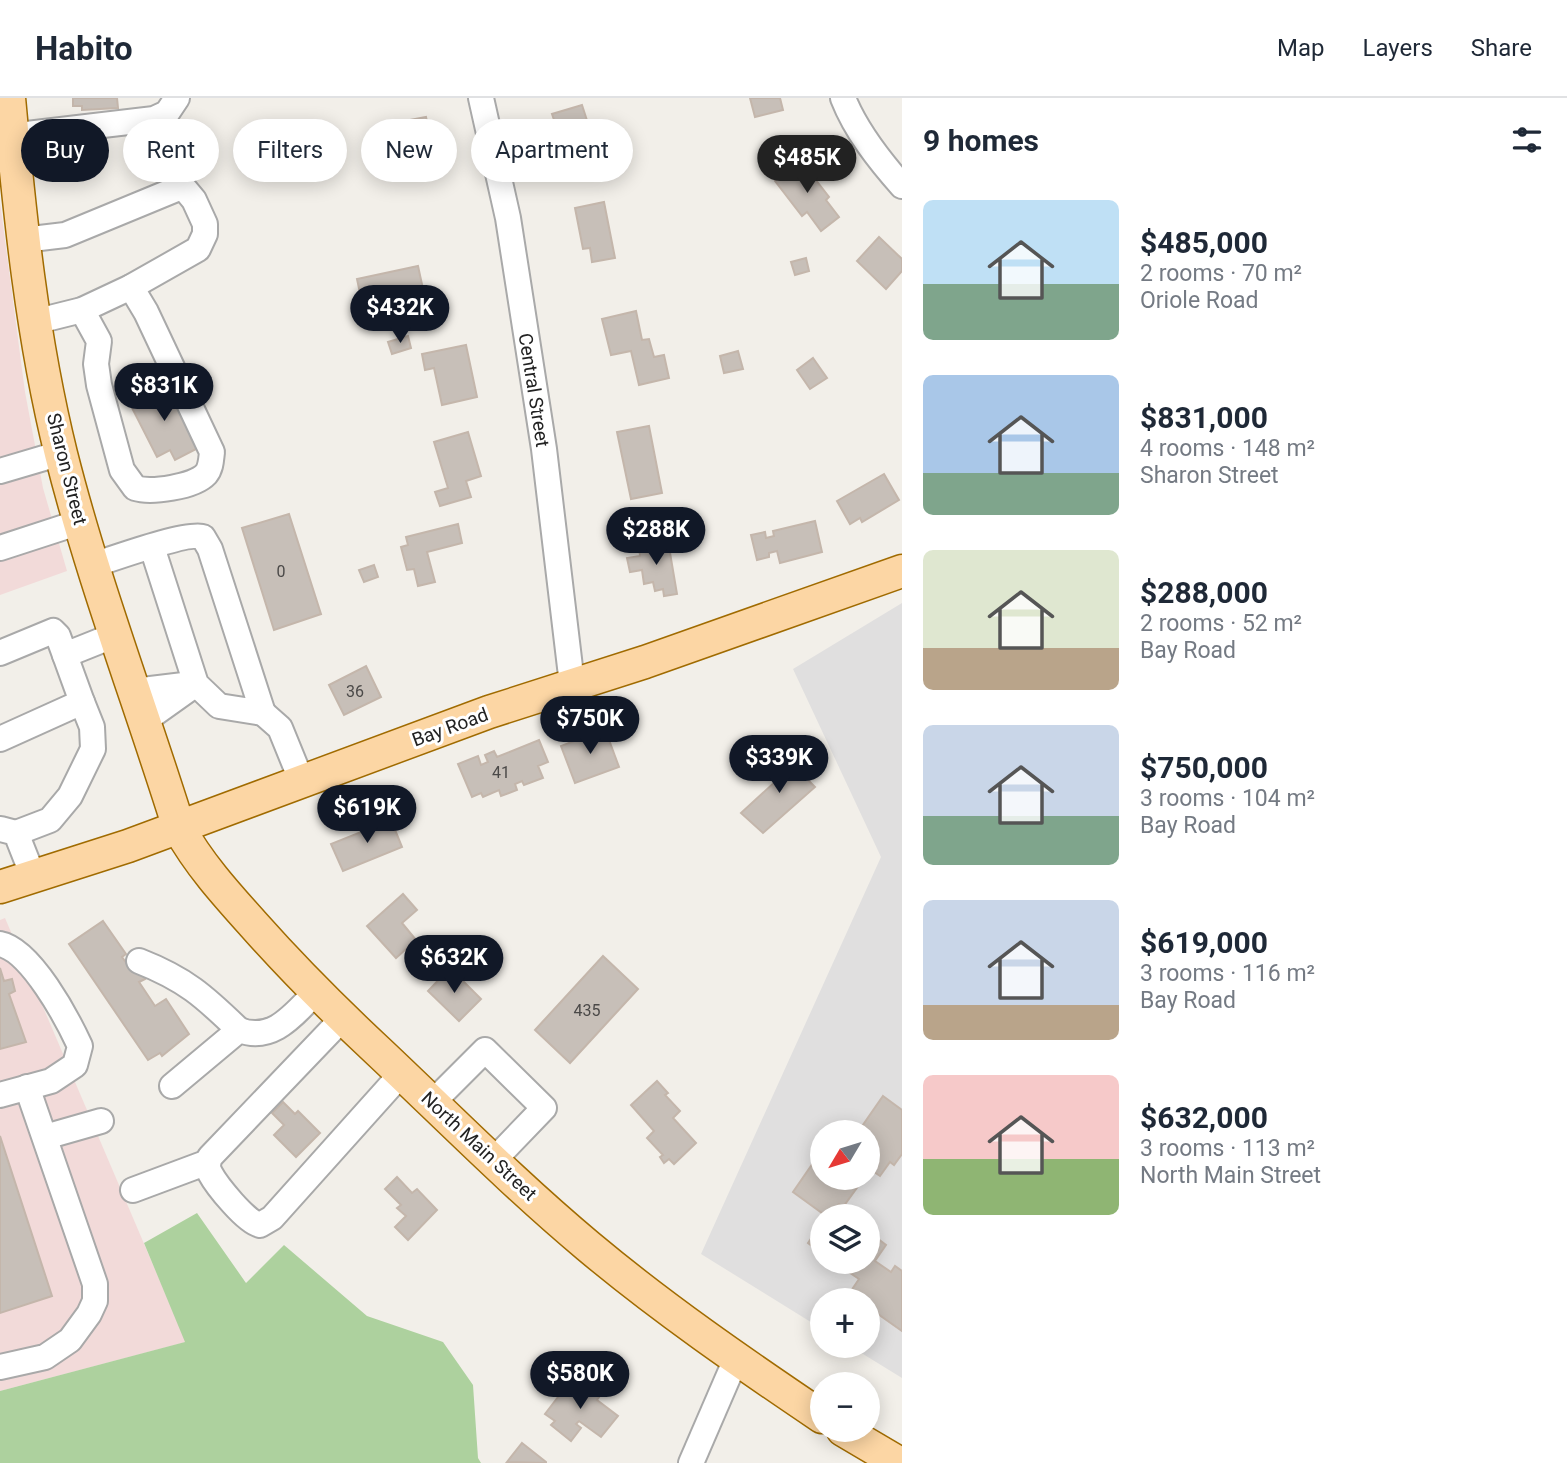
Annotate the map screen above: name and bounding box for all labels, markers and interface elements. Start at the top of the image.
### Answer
text: Habito [35,29,133,68]
text: Map [1277,34,1325,62]
text: Layers [1363,34,1433,62]
text: Share [1471,34,1532,62]
chip: Buy [21,119,109,182]
chip: Rent [123,119,219,182]
chip: Filters [233,119,347,182]
chip: New [361,119,457,182]
chip: Apartment [471,119,633,182]
icon: filters [1508,121,1546,159]
text: 9 homes [923,123,1039,158]
pin: $485K [758,136,856,195]
text: $485K [773,144,841,171]
text: $485,000 [1140,225,1268,260]
icon: home [979,228,1063,312]
text: 2 rooms · 70 m² [1140,260,1302,287]
pin: $432K [351,286,449,345]
text: Oriole Road [1140,287,1259,314]
text: $432K [366,294,434,321]
street label: Central Street [514,331,554,449]
pin: $831K [115,364,213,423]
text: $831K [130,372,198,399]
text: $831,000 [1140,400,1268,435]
icon: home [979,403,1063,487]
street label: Sharon Street [42,411,92,527]
text: 4 rooms · 148 m² [1140,435,1315,462]
text: Sharon Street [1140,462,1279,489]
pin: $288K [607,508,705,567]
text: $288K [622,516,690,543]
house number: 0 [277,562,286,581]
text: $288,000 [1140,575,1268,610]
icon: home [979,578,1063,662]
text: 2 rooms · 52 m² [1140,610,1302,637]
text: Bay Road [1140,637,1236,664]
house number: 36 [346,682,364,701]
pin: $750K [541,696,639,756]
street label: Bay Road [409,703,491,751]
text: $750K [556,705,624,732]
pin: $339K [730,736,828,795]
text: $339K [745,744,813,771]
text: $750,000 [1140,750,1268,785]
icon: home [979,753,1063,837]
house number: 41 [492,763,510,782]
text: 3 rooms · 104 m² [1140,785,1315,812]
pin: $619K [318,786,416,845]
text: $619K [333,794,401,821]
text: Bay Road [1140,812,1236,839]
text: $619,000 [1140,925,1268,960]
icon: home [979,928,1063,1012]
pin: $632K [405,936,503,995]
text: $632K [420,944,488,971]
text: 3 rooms · 116 m² [1140,960,1315,987]
text: Bay Road [1140,987,1236,1014]
house number: 435 [574,1001,600,1020]
street label: North Main Street [416,1087,542,1205]
text: $632,000 [1140,1100,1268,1135]
icon: home [979,1103,1063,1187]
north arrow [810,1120,880,1190]
map controls [810,1120,880,1442]
text: 3 rooms · 113 m² [1140,1135,1315,1162]
text: North Main Street [1140,1162,1321,1189]
button: layers [810,1204,880,1274]
button: + [810,1288,880,1358]
pin: $580K [531,1352,629,1411]
text: $580K [546,1360,614,1387]
button: − [810,1372,880,1442]

